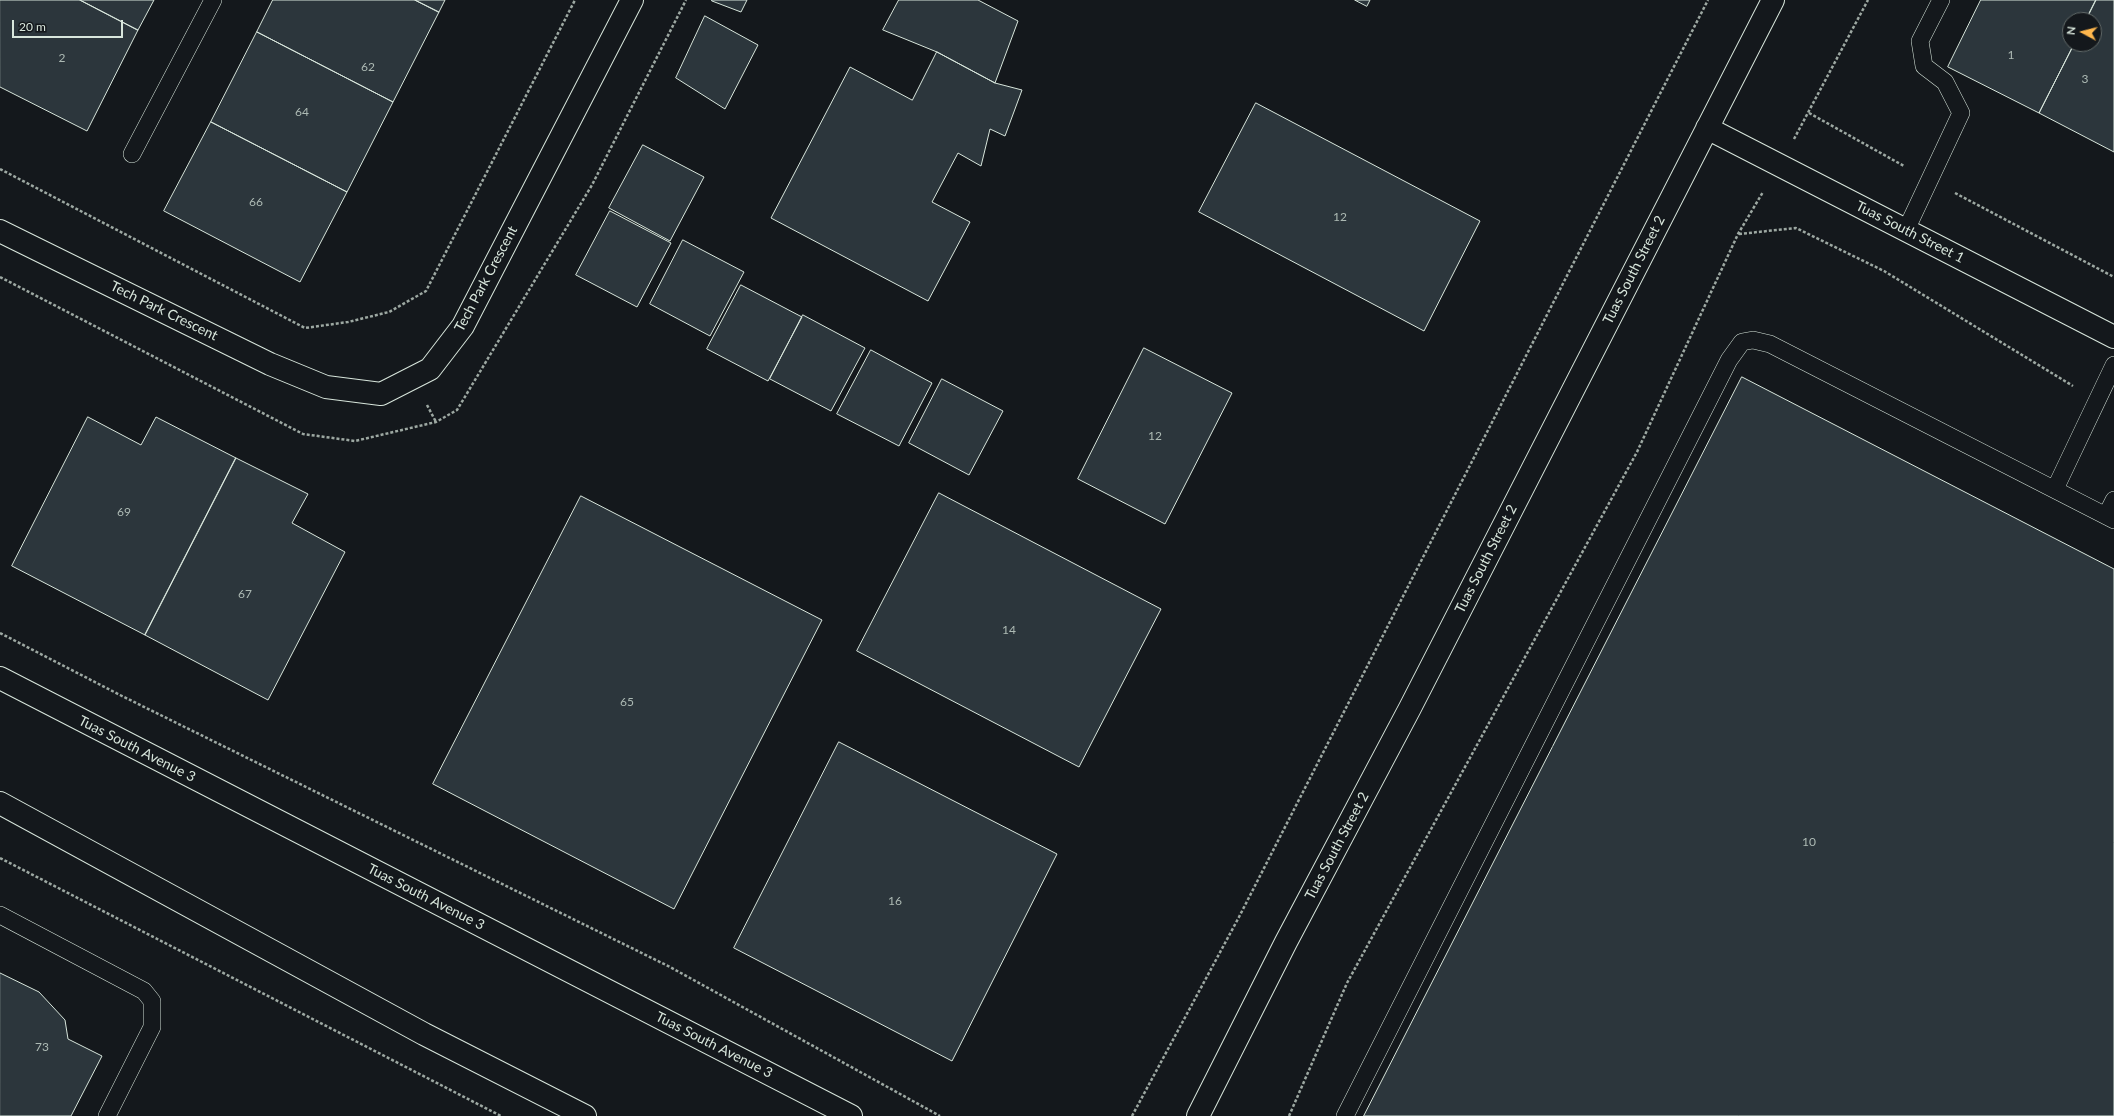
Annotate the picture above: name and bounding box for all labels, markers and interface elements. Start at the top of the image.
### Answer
scale bar [14,12,125,38]
north arrow [2062,12,2102,52]
text: 20 m [19,19,46,34]
text: N [2064,26,2078,36]
house number: 1 [2008,48,2014,62]
house number: 2 [59,51,65,65]
house number: 62 [361,60,375,74]
house number: 3 [2082,72,2088,86]
house number: 64 [295,105,309,119]
house number: 66 [249,195,263,209]
street label: Tuas South Street 1 [1853,197,1967,267]
house number: 12 [1333,210,1347,224]
street label: Tuas South Street 2 [1599,213,1669,327]
street label: Tech Park Crescent [451,223,521,335]
street label: Tech Park Crescent [108,278,220,344]
house number: 12 [1148,429,1162,443]
street label: Tuas South Street 2 [1451,502,1521,616]
house number: 69 [117,505,131,519]
house number: 67 [238,587,252,601]
house number: 14 [1002,623,1016,637]
house number: 65 [620,695,634,709]
street label: Tuas South Avenue 3 [76,712,198,786]
street label: Tuas South Street 2 [1302,789,1372,903]
house number: 10 [1802,835,1816,849]
street label: Tuas South Avenue 3 [365,860,487,934]
house number: 16 [888,894,902,908]
street label: Tuas South Avenue 3 [653,1008,775,1082]
house number: 73 [35,1040,49,1054]

